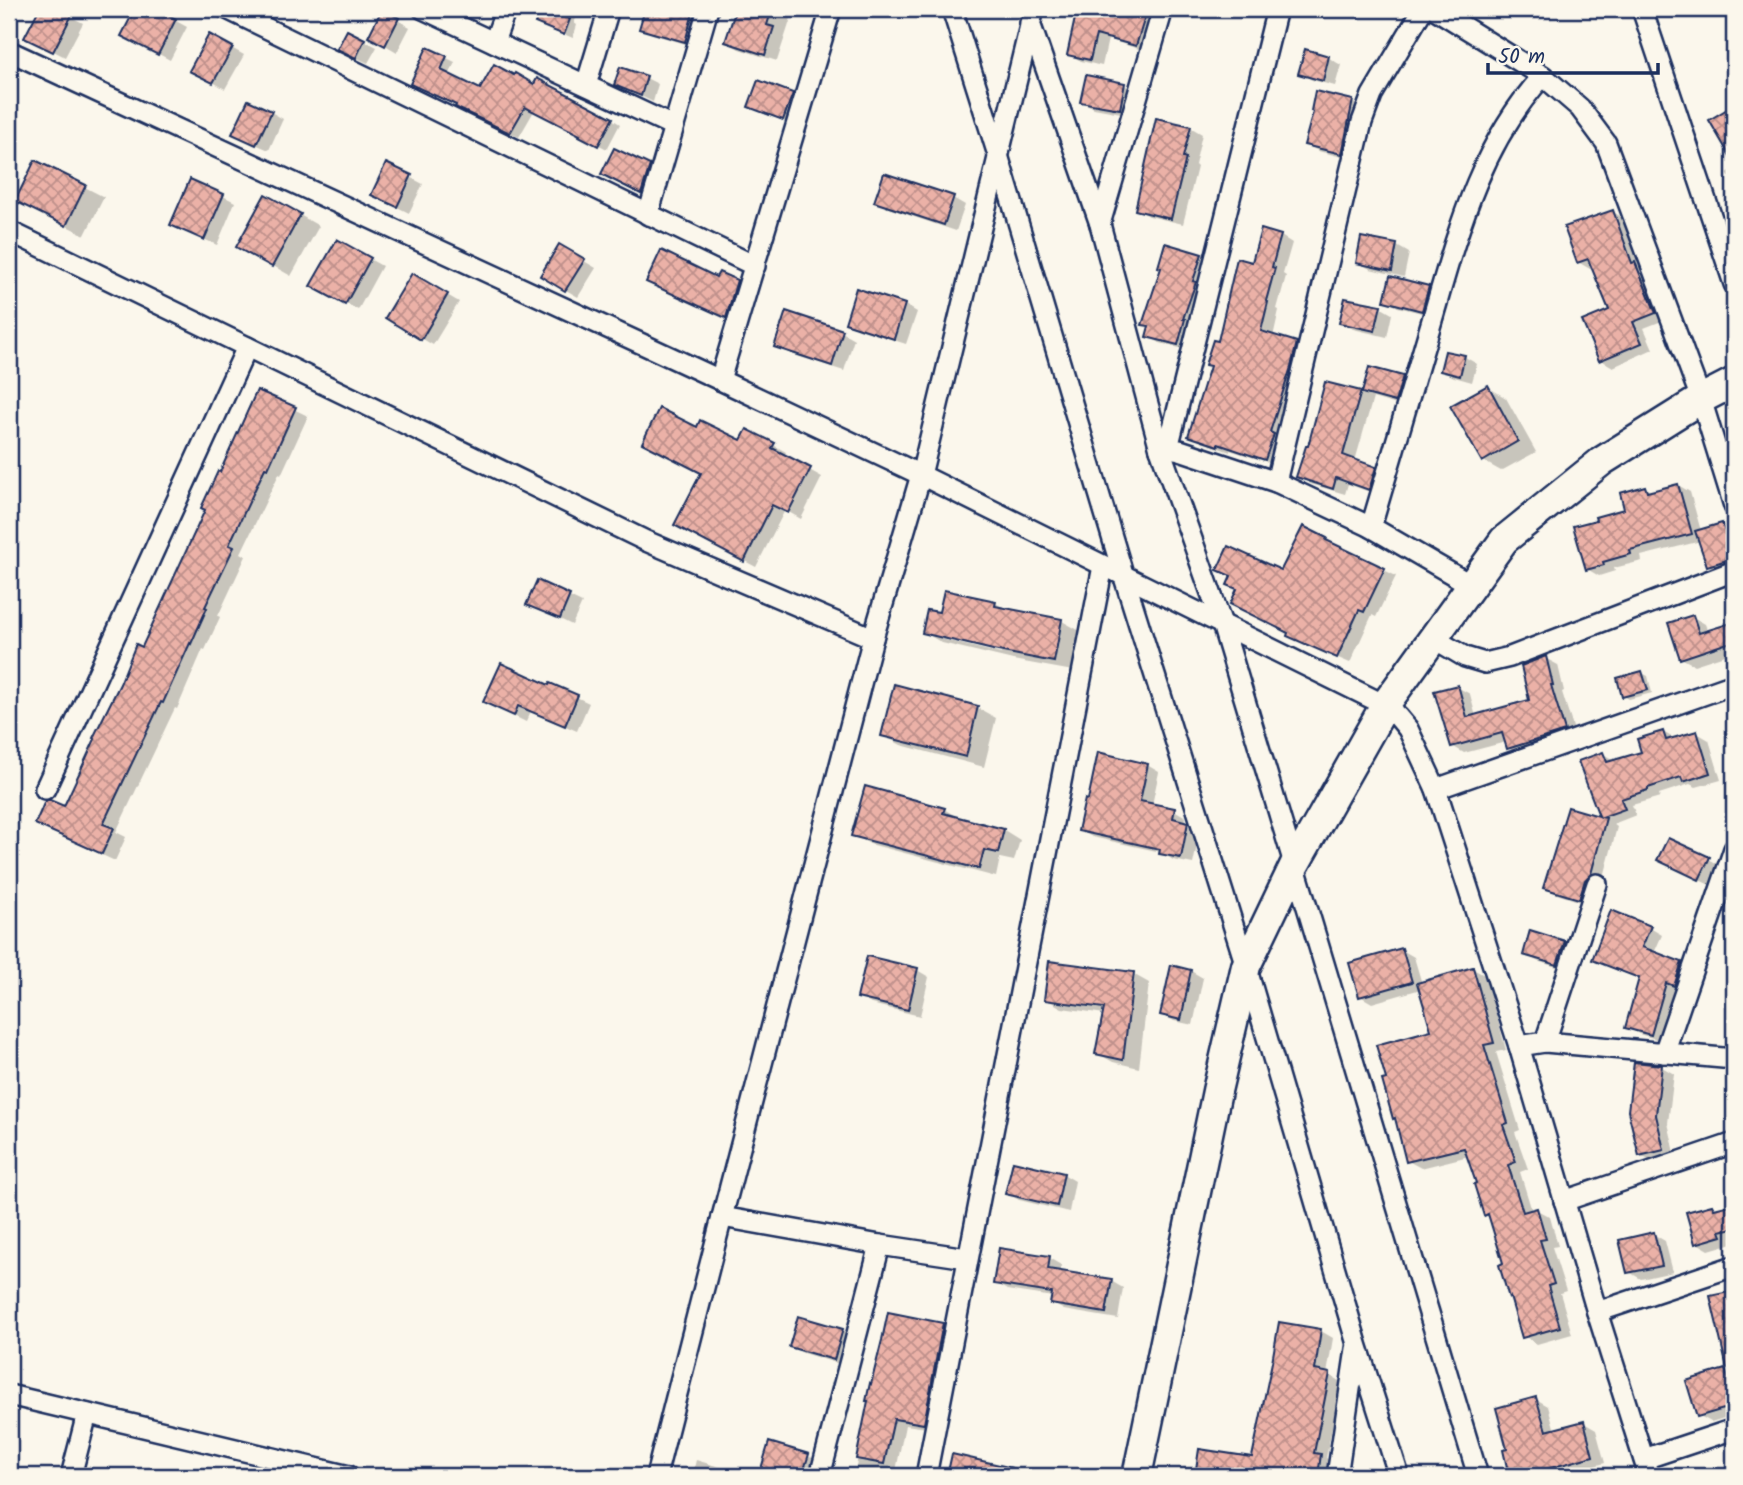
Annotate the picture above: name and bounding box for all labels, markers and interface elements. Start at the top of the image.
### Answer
scale bar [1488,32,1657,76]
text: 50 m [1498,41,1545,74]

